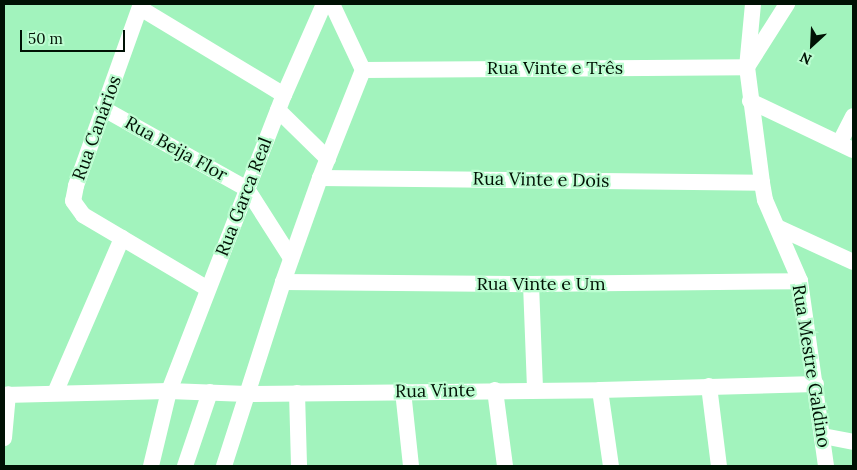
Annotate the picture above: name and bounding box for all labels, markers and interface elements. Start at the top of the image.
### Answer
scale bar [22,20,128,52]
north arrow [787,20,837,70]
text: 50 m [28,29,63,48]
text: N [797,48,814,69]
street label: Rua Vinte e Três [487,57,623,79]
street label: Rua Canários [68,73,126,183]
street label: Rua Beija Flor [121,112,231,186]
street label: Rua Garca Real [211,135,277,259]
street label: Rua Vinte e Dois [472,168,610,192]
street label: Rua Vinte e Um [477,273,605,295]
street label: Rua Mestre Galdino [787,283,835,449]
street label: Rua Vinte [395,380,475,402]

